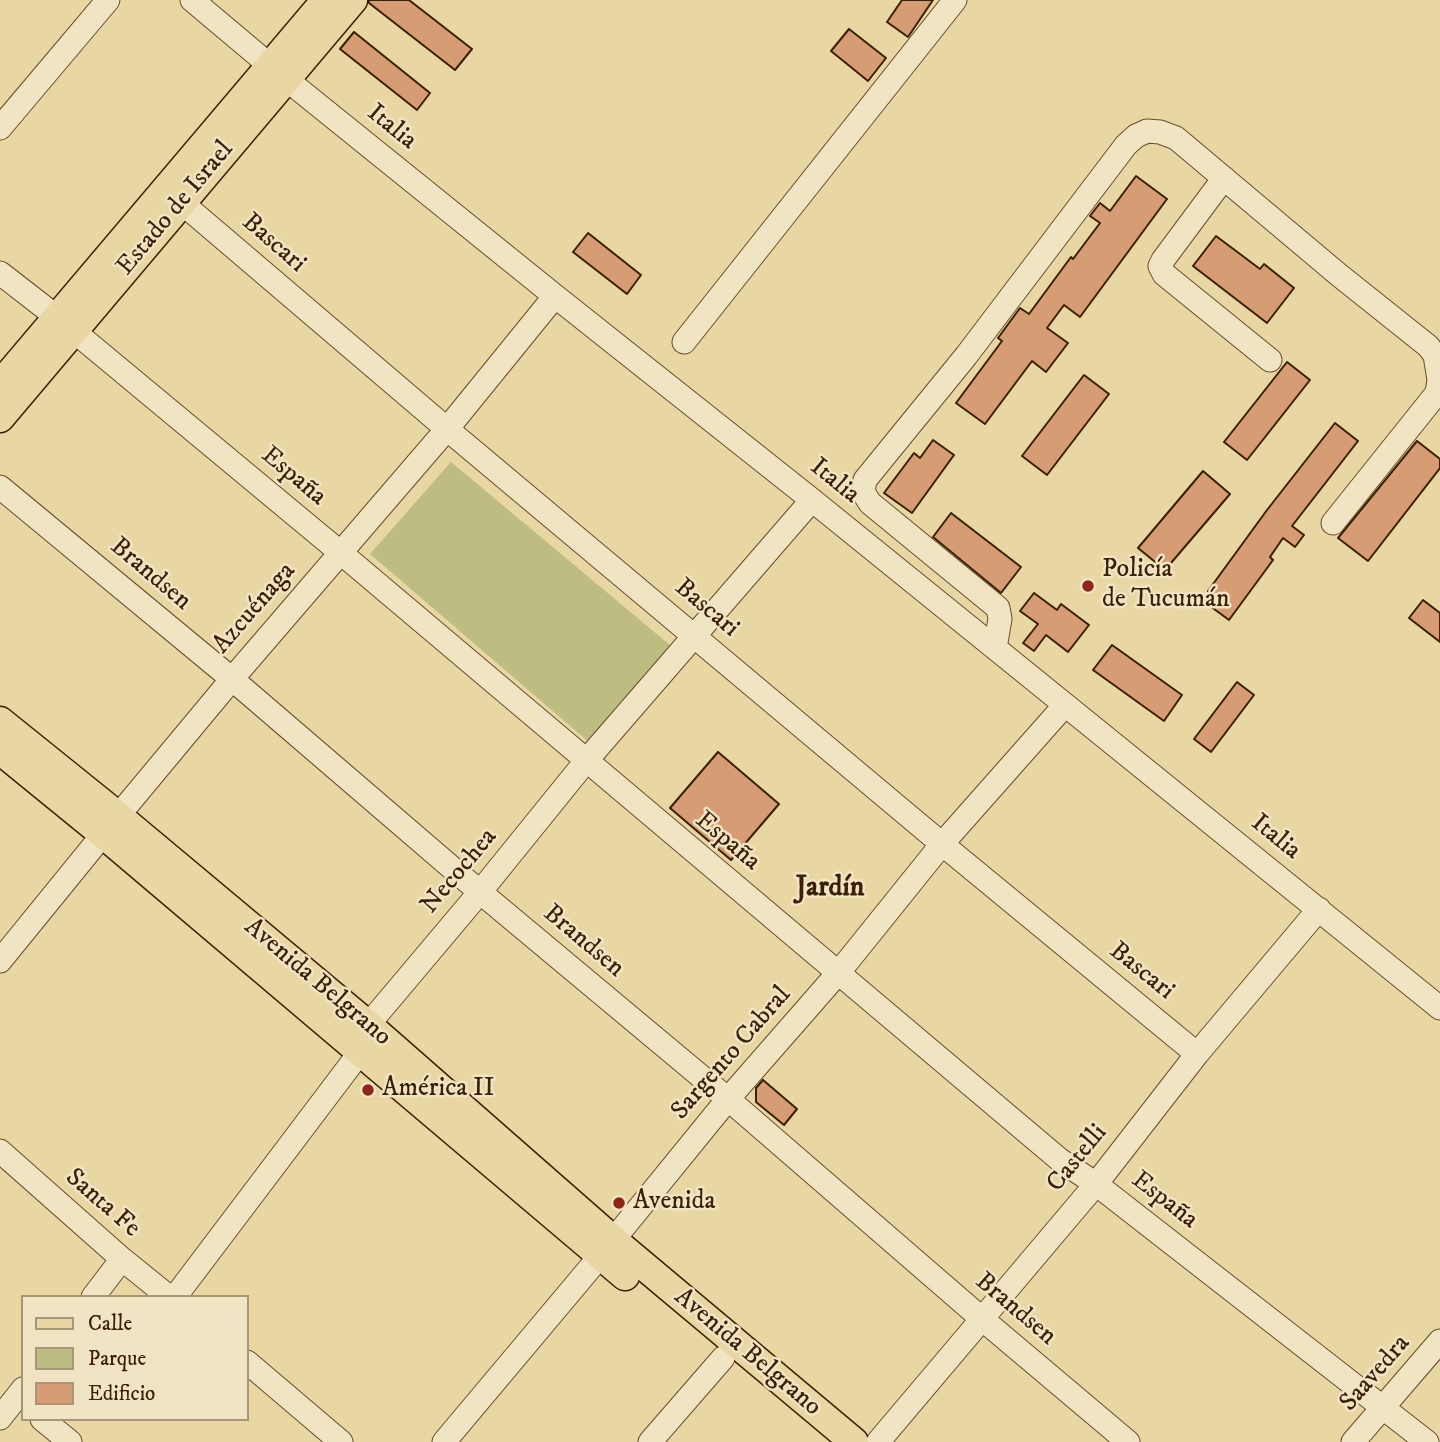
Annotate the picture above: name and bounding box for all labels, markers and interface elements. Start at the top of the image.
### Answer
street label: Italia [360,99,422,157]
street label: Estado de Israel [111,136,241,282]
street label: Bascari [235,208,311,280]
street label: España [254,441,332,513]
street label: Italia [803,453,865,511]
street label: Brandsen [103,532,197,618]
place label: Policía de Tucumán [1102,555,1230,616]
street label: Azcuénaga [207,557,303,661]
street label: Bascari [667,573,745,645]
marker: Policía de Tucumán [1080,578,1096,594]
street label: España [688,806,766,878]
street label: Italia [1244,809,1306,867]
street label: Necochea [415,823,505,921]
district label: Jardín [796,872,864,906]
street label: Brandsen [536,899,630,985]
street label: Avenida Belgrano [237,912,397,1054]
street label: Bascari [1102,936,1180,1008]
street label: Sargento Cabral [666,981,798,1127]
place label: América II [382,1074,494,1106]
marker: América II [360,1082,376,1098]
street label: Castelli [1041,1119,1115,1199]
street label: Santa Fe [58,1163,146,1245]
street label: España [1125,1165,1203,1237]
place label: Avenida [633,1187,715,1219]
marker: Avenida [611,1195,627,1211]
street label: Brandsen [968,1267,1062,1353]
street label: Avenida Belgrano [667,1282,827,1424]
legend [21,1295,248,1421]
text: Calle [88,1311,132,1337]
street label: Saavedra [1334,1329,1418,1419]
text: Parque [88,1346,146,1372]
text: Edificio [88,1381,155,1407]

